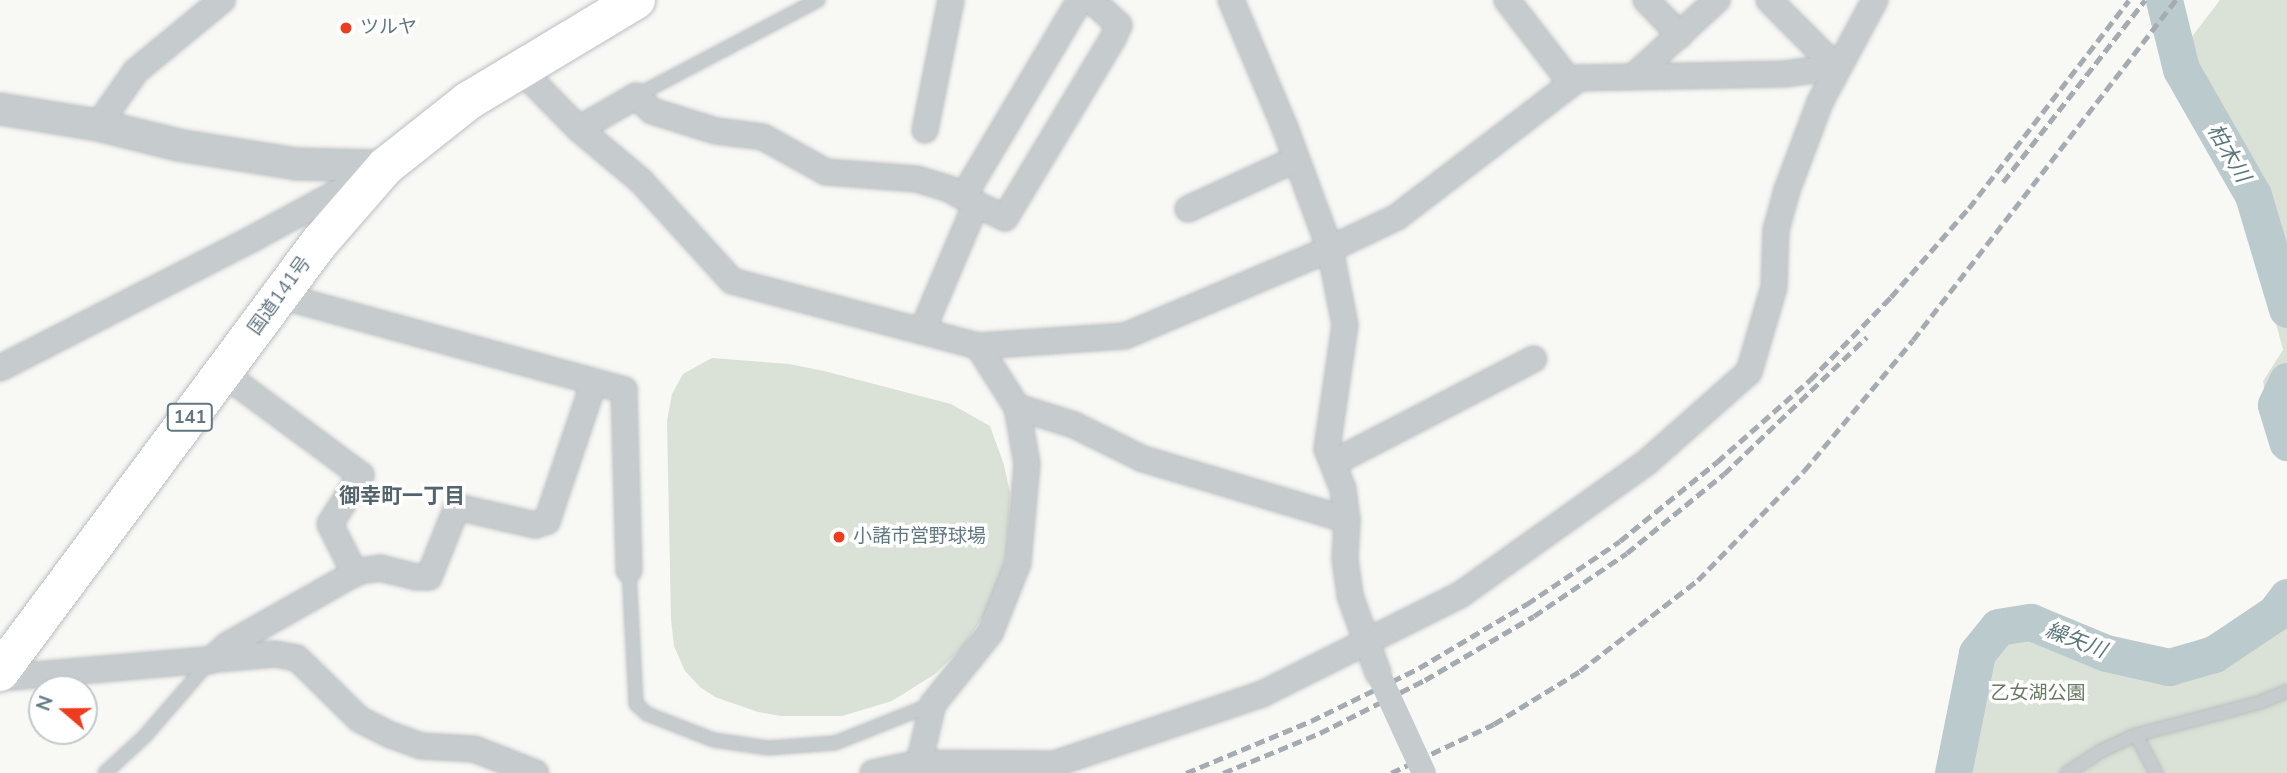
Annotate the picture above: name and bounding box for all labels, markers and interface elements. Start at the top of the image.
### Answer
place label: ツルヤ [360,17,417,39]
marker: ツルヤ [338,20,354,36]
water label: 柏木川 [2202,119,2256,187]
street label: 国道141号 [244,252,316,340]
road number: 141 [166,402,214,432]
district label: 御幸町一丁目 [339,483,465,509]
place label: 小諸市営野球場 [853,526,986,548]
marker: 小諸市営野球場 [831,529,847,545]
water label: 繰矢川 [2042,617,2110,663]
north arrow [28,675,98,745]
park label: 乙女湖公園 [1991,683,2085,705]
text: N [30,692,60,715]

